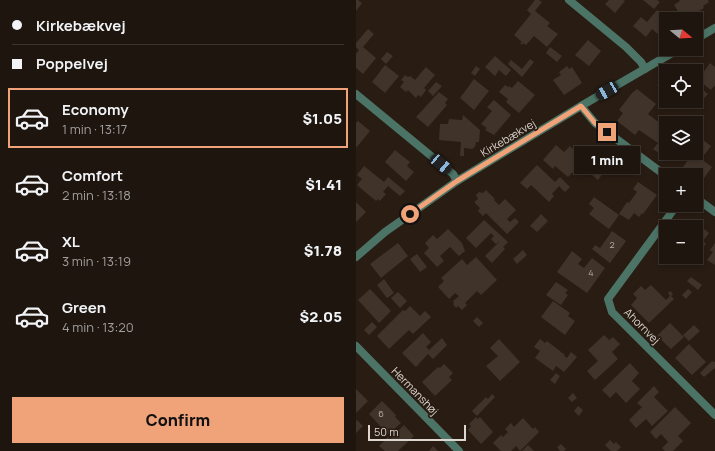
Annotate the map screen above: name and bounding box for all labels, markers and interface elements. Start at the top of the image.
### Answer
north arrow [659,12,703,56]
map controls [659,12,703,264]
text: Kirkebækvej [36,15,126,36]
text: Poppelvej [36,53,108,74]
button: locate [659,64,703,108]
car [594,80,620,102]
text: Economy [62,99,129,120]
icon: car [14,100,50,136]
text: $1.05 [302,108,342,129]
street label: Kirkebækvej [477,115,538,160]
button: layers [659,116,703,160]
text: 1 min · 13:17 [62,120,127,138]
route end [598,123,616,141]
callout: 1 min [574,146,640,174]
text: 1 min [591,151,623,169]
car [428,152,454,176]
text: Comfort [62,165,123,186]
icon: car [14,166,50,202]
button: + [659,168,703,212]
text: $1.41 [305,174,342,195]
text: 2 min · 13:18 [62,186,131,204]
route start [401,205,419,223]
button: − [659,220,703,264]
text: XL [62,231,80,252]
icon: car [14,232,50,268]
house number: 2 [609,238,615,251]
text: $1.78 [304,240,342,261]
text: 3 min · 13:19 [62,252,131,270]
house number: 4 [588,266,594,279]
text: Green [62,297,106,318]
icon: car [14,298,50,334]
street label: Ahornvej [621,304,664,347]
text: $2.05 [300,306,342,327]
text: 4 min · 13:20 [62,318,134,336]
street label: Hermanshøj [389,363,442,418]
button: Confirm [12,397,344,443]
house number: 6 [378,407,384,420]
scale bar [368,423,466,442]
text: 50 m [374,424,399,439]

